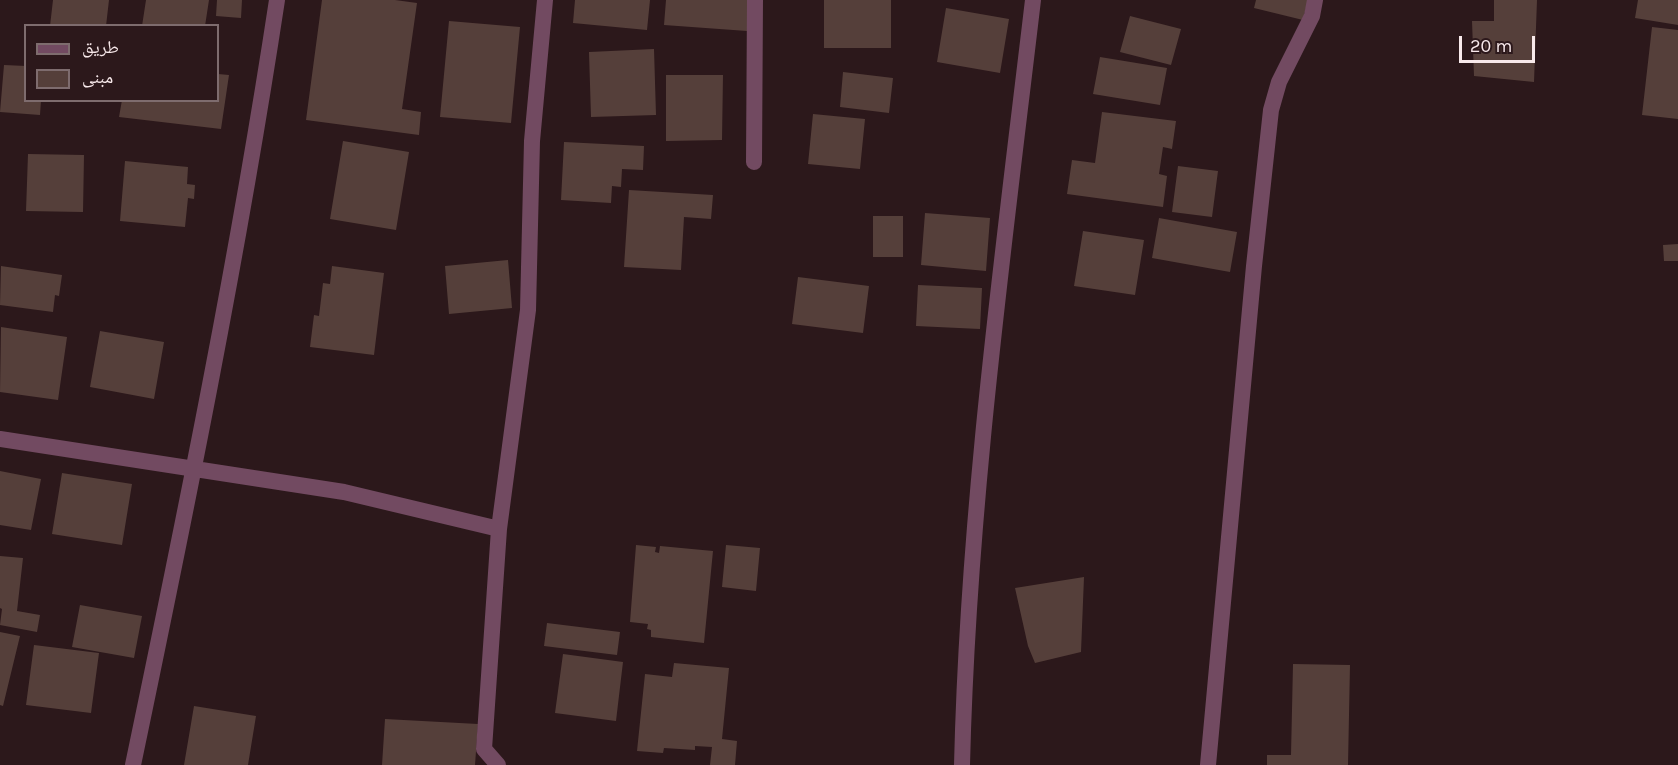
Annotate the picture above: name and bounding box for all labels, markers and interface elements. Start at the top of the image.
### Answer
legend [24,24,219,102]
scale bar [1462,24,1538,62]
text: 20 m [1470,35,1512,57]
text: طريق [82,36,119,58]
text: مبنى [82,66,113,88]

